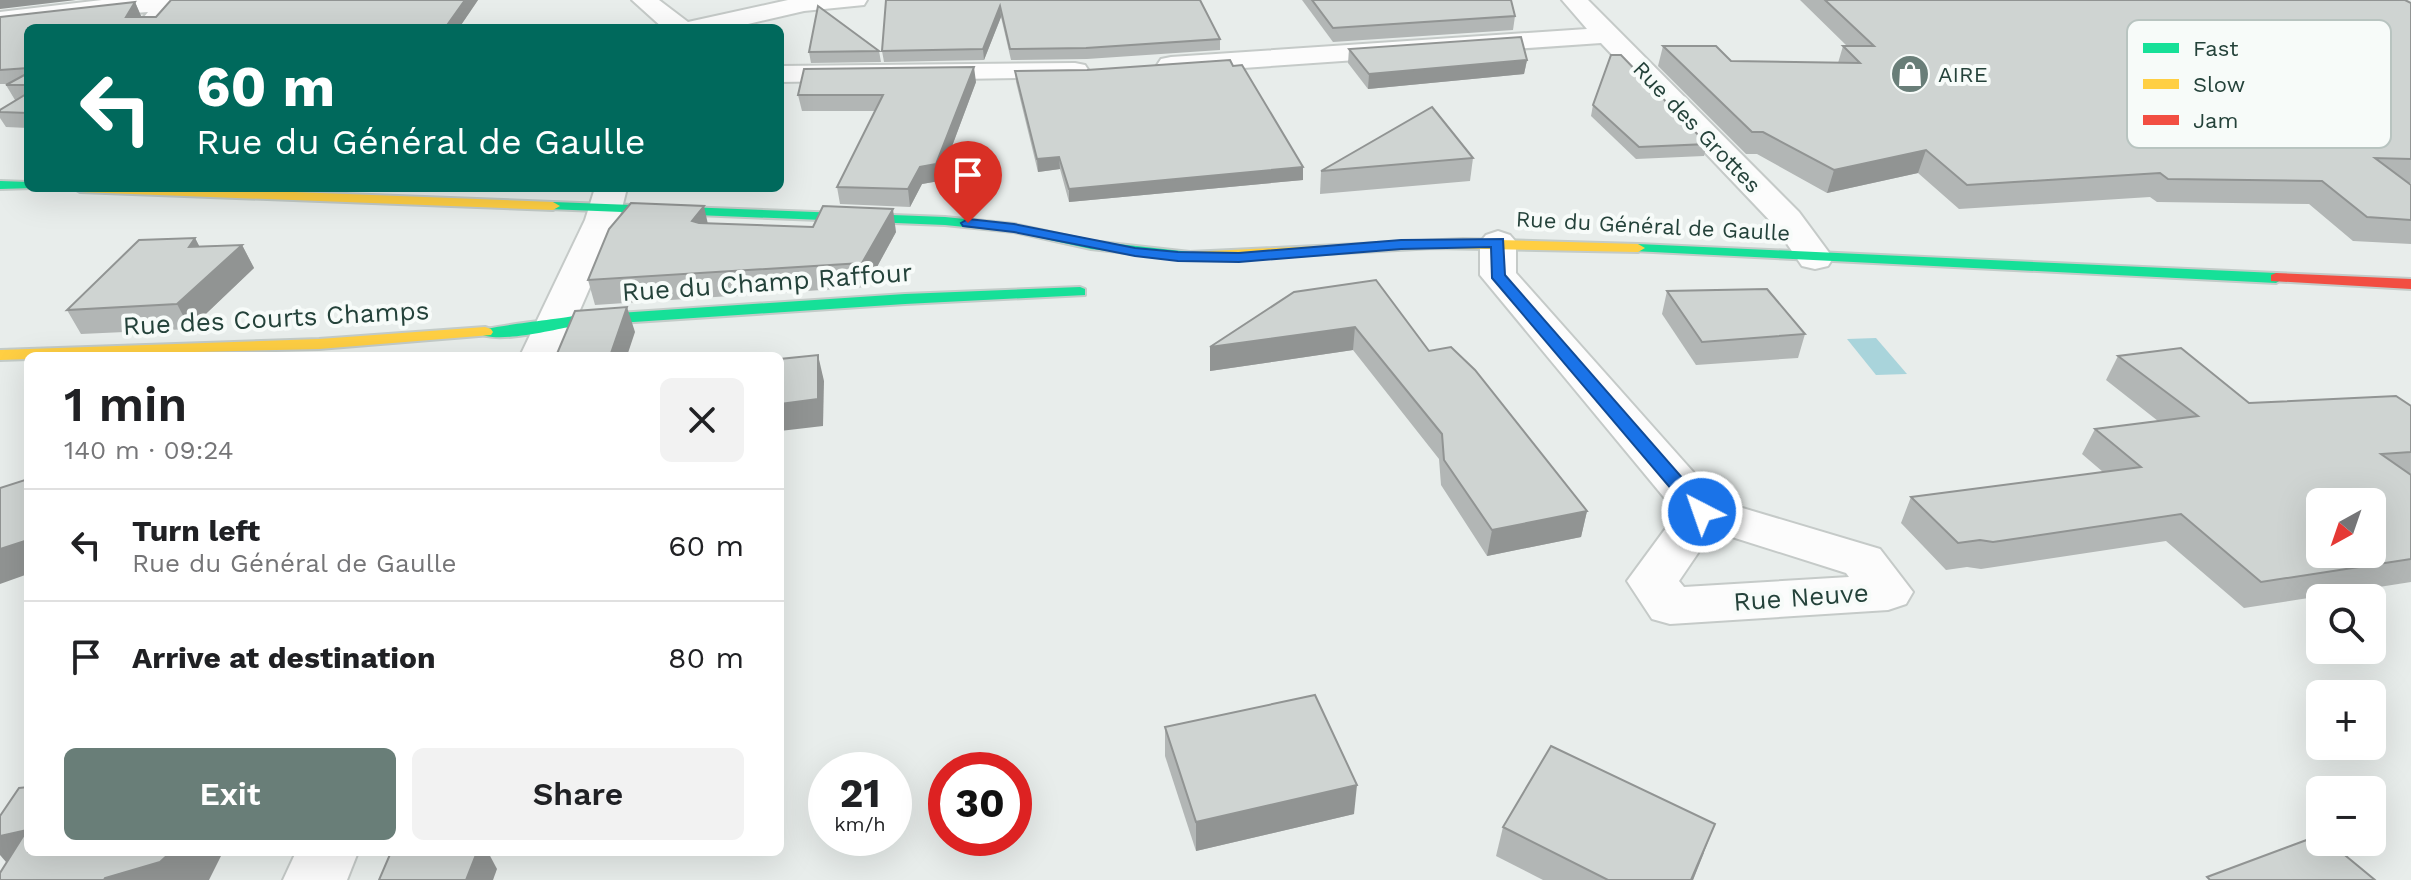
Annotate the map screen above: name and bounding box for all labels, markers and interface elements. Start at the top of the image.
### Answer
legend [2127,20,2391,148]
text: Fast [2193,36,2239,61]
shop icon: AIRE [1889,53,1931,95]
text: 60 m [196,54,335,120]
icon: left [64,56,168,160]
street label: Rue des Grottes [1628,56,1766,198]
place label: AIRE [1938,62,1988,87]
text: Slow [2193,72,2245,97]
text: Jam [2193,108,2238,133]
text: Rue du Général de Gaulle [196,121,645,163]
pin [934,141,1002,223]
icon: arrive [946,153,990,197]
street label: Rue du Général de Gaulle [1515,206,1791,246]
street label: Rue du Champ Raffour [621,257,913,307]
street label: Rue des Courts Champs [122,295,430,341]
text: 1 min [64,376,187,433]
button: close [660,378,744,462]
text: 140 m · 09:24 [64,435,234,465]
position arrow [1660,470,1744,554]
north arrow [2306,488,2386,568]
map controls [2306,488,2386,856]
text: Turn left [132,513,260,548]
icon: left [64,523,108,567]
text: 60 m [668,528,744,563]
text: Rue du Général de Gaulle [132,548,457,578]
street label: Rue Neuve [1732,577,1870,617]
button: search [2306,584,2386,664]
icon: arrive [64,635,108,679]
text: Arrive at destination [132,640,436,675]
text: 80 m [668,640,744,675]
button: + [2306,680,2386,760]
button: Exit [64,748,396,840]
button: Share [412,748,744,840]
speed limit sign: 30 [928,752,1032,856]
text: 21 [839,770,881,817]
button: − [2306,776,2386,856]
text: km/h [834,812,886,836]

